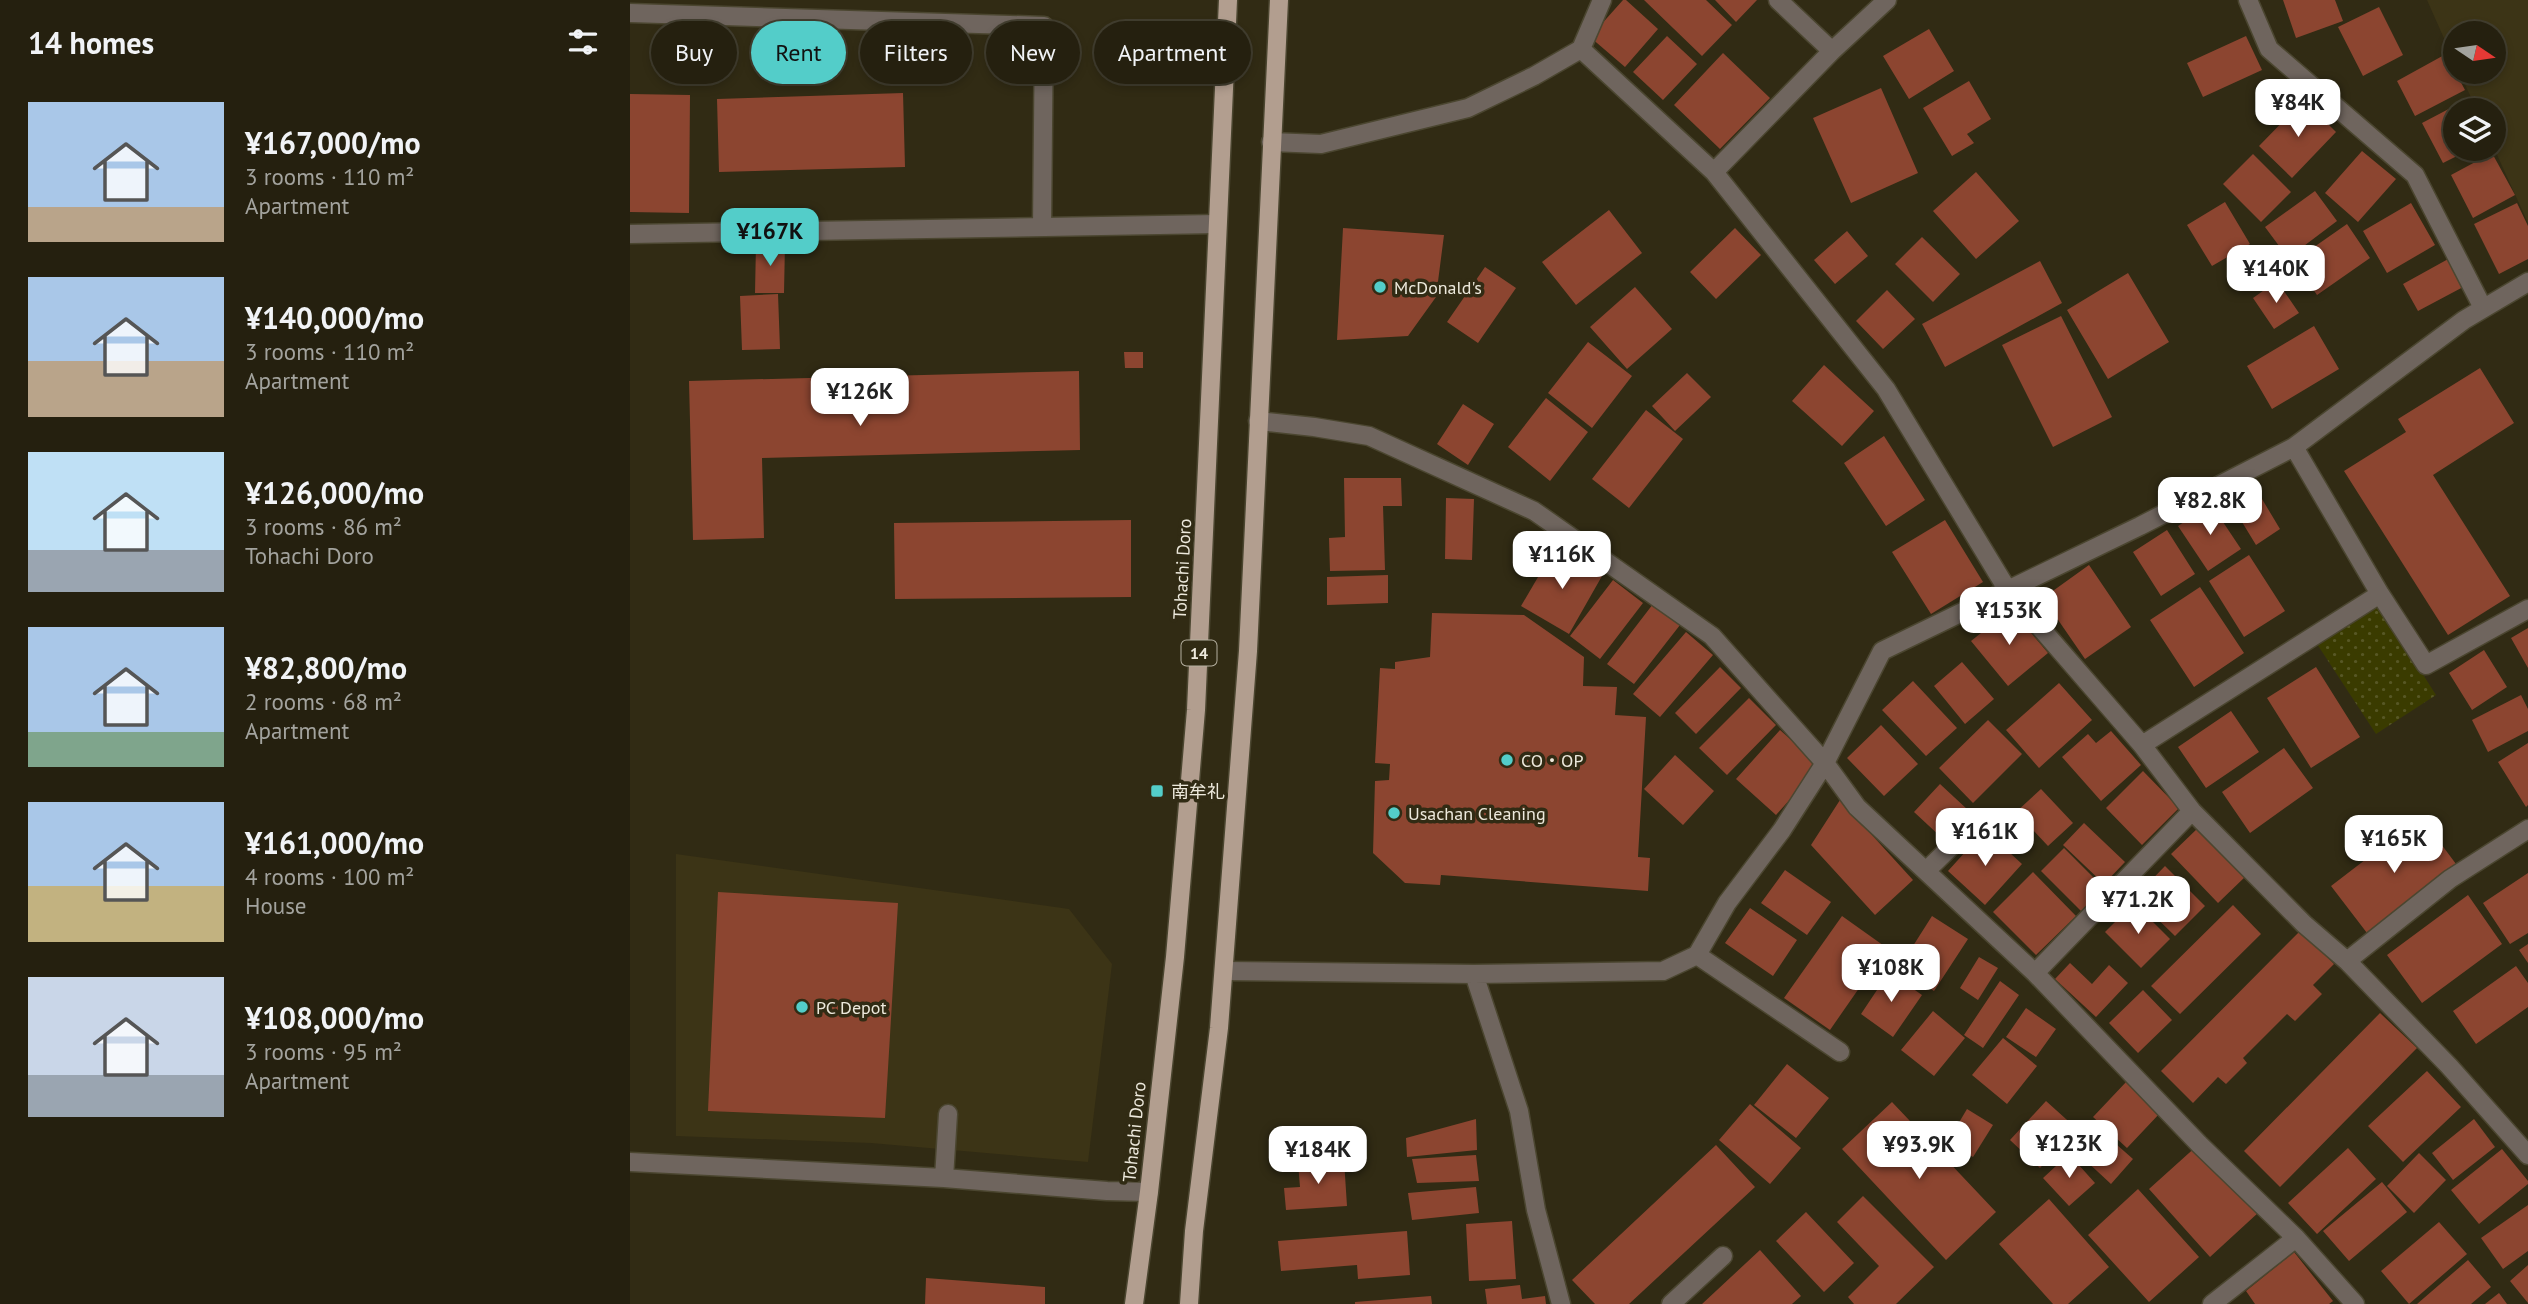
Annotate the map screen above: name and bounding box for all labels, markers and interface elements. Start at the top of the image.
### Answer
chip: Buy [651,21,737,84]
chip: Rent [751,21,846,84]
chip: Filters [860,21,972,84]
chip: New [986,21,1080,84]
chip: Apartment [1094,21,1251,84]
north arrow [2443,21,2506,84]
map controls [2443,21,2506,161]
text: 14 homes [28,23,154,62]
icon: filters [564,23,602,61]
pin: ¥84K [2257,80,2339,139]
text: ¥84K [2271,87,2325,116]
button: layers [2443,98,2506,161]
text: ¥167,000/mo [245,123,421,162]
icon: home [84,130,168,214]
text: 3 rooms · 110 m² [245,162,414,191]
text: Apartment [245,191,349,220]
pin: ¥167K [721,208,819,268]
text: ¥167K [737,216,803,245]
pin: ¥140K [2227,246,2325,305]
text: ¥140K [2243,253,2309,282]
place label: McDonald's [1394,276,1482,299]
marker: McDonald's [1372,279,1388,295]
text: ¥140,000/mo [245,298,424,337]
icon: home [84,305,168,389]
text: 3 rooms · 110 m² [245,337,414,366]
text: Apartment [245,366,349,395]
pin: ¥126K [811,368,909,428]
text: ¥126K [827,376,893,405]
text: ¥126,000/mo [245,473,424,512]
pin: ¥82.8K [2153,477,2267,537]
icon: home [84,480,168,564]
text: ¥82.8K [2174,485,2246,514]
text: 3 rooms · 86 m² [245,512,402,541]
street label: Tohachi Doro [1168,518,1196,620]
pin: ¥116K [1513,532,1611,591]
text: ¥116K [1529,539,1595,568]
text: Tohachi Doro [245,541,374,570]
pin: ¥153K [1960,588,2058,647]
text: ¥153K [1976,595,2042,624]
road number: 14 [1182,640,1216,666]
text: ¥82,800/mo [245,648,407,687]
icon: home [84,655,168,739]
text: 2 rooms · 68 m² [245,687,402,716]
text: Apartment [245,716,349,745]
place label: CO・OP [1521,749,1584,772]
marker: CO・OP [1499,752,1515,768]
place label: 南牟礼 [1171,780,1225,803]
marker: 南牟礼 [1149,783,1165,799]
place label: Usachan Cleaning [1408,802,1546,825]
marker: Usachan Cleaning [1386,805,1402,821]
pin: ¥161K [1936,808,2034,868]
text: ¥161K [1952,816,2018,845]
pin: ¥165K [2345,816,2443,875]
text: ¥161,000/mo [245,823,424,862]
text: ¥165K [2361,823,2427,852]
icon: home [84,830,168,914]
text: 4 rooms · 100 m² [245,862,414,891]
pin: ¥71.2K [2081,876,2195,936]
text: ¥71.2K [2102,884,2174,913]
text: House [245,891,307,920]
pin: ¥108K [1842,944,1940,1004]
text: ¥108K [1858,952,1924,981]
place label: PC Depot [816,996,887,1019]
text: ¥108,000/mo [245,998,424,1037]
marker: PC Depot [794,999,810,1015]
icon: home [84,1005,168,1089]
text: 3 rooms · 95 m² [245,1037,402,1066]
text: Apartment [245,1066,349,1095]
street label: Tohachi Doro [1117,1081,1151,1183]
pin: ¥123K [2020,1120,2118,1180]
pin: ¥93.9K [1862,1122,1976,1181]
pin: ¥184K [1269,1126,1367,1186]
text: ¥123K [2036,1128,2102,1157]
text: ¥93.9K [1883,1129,1955,1158]
text: ¥184K [1285,1134,1351,1163]

